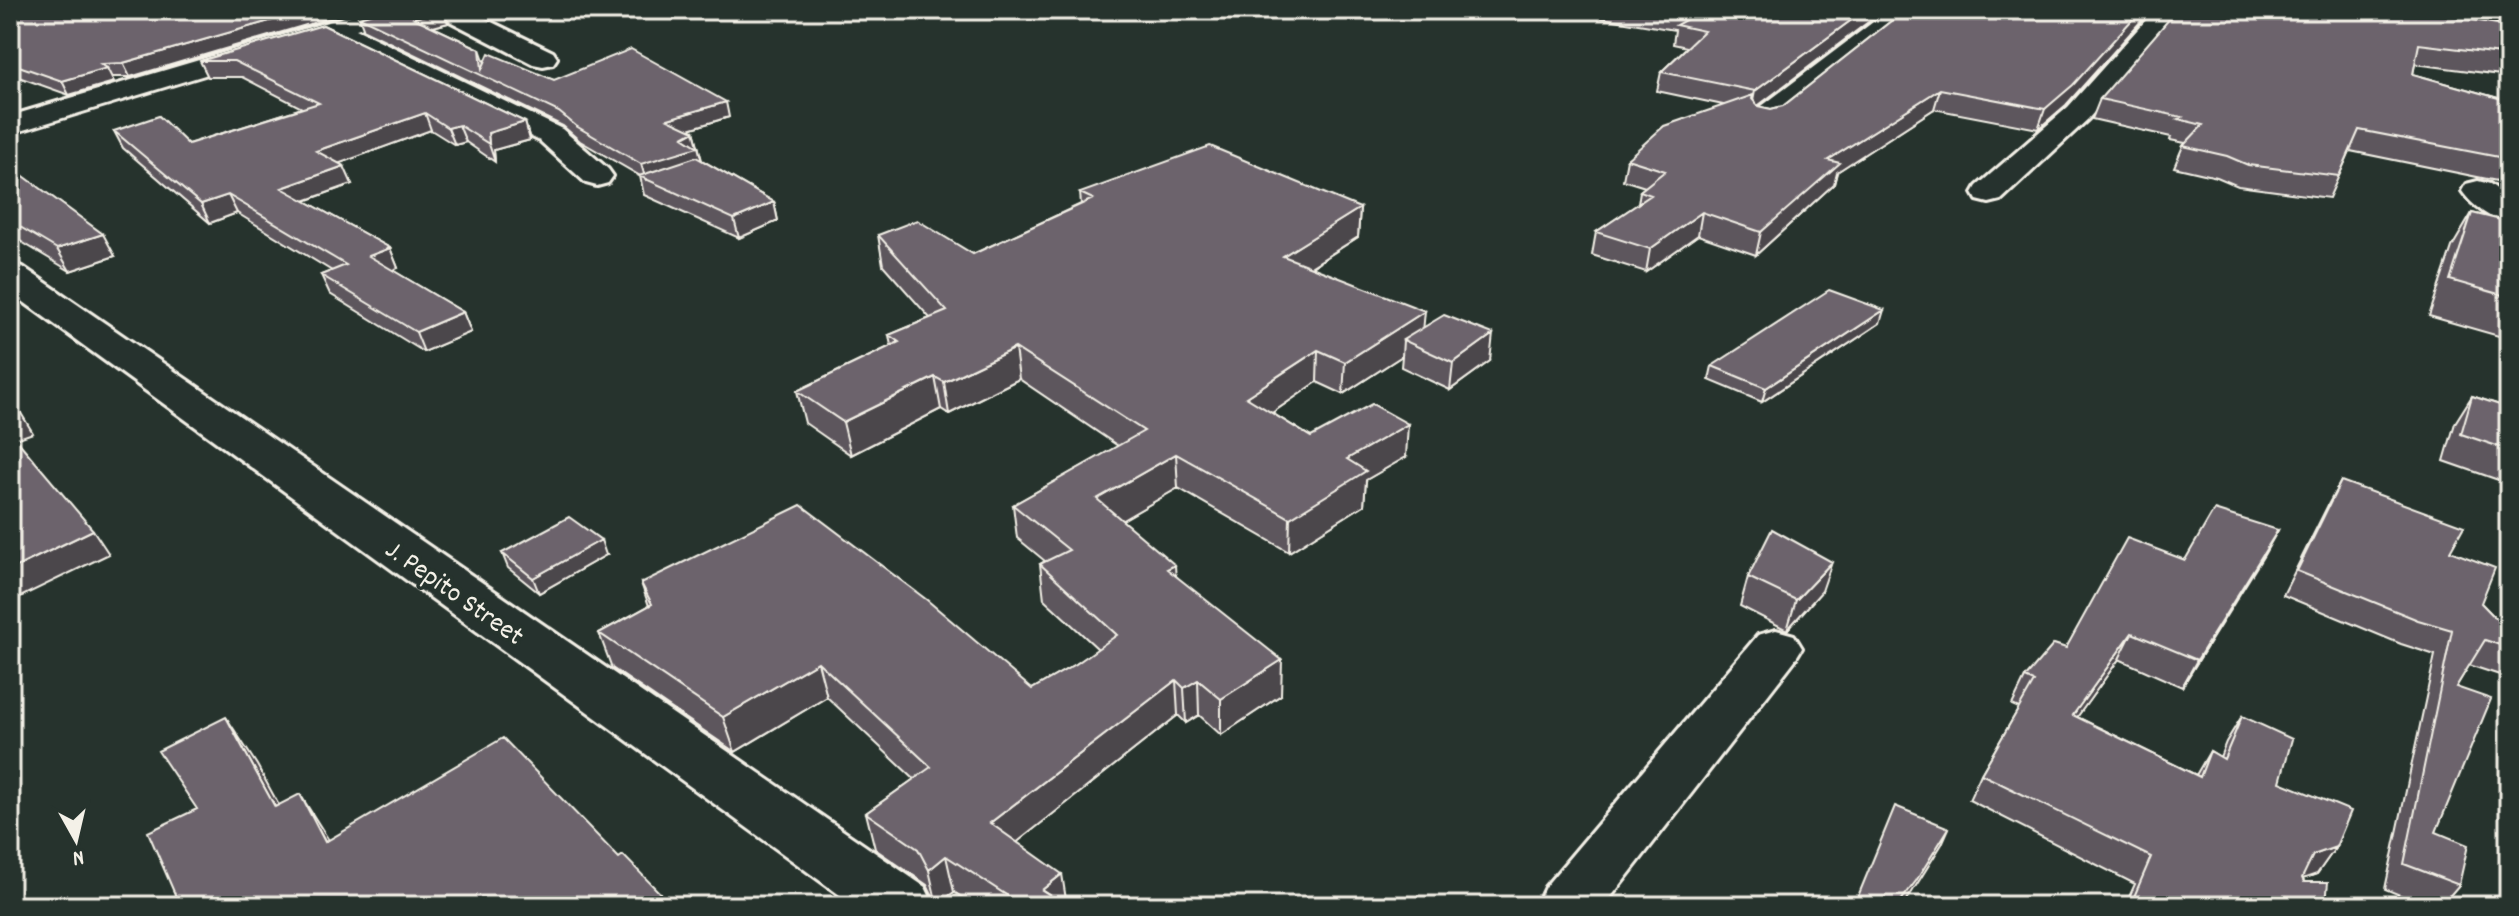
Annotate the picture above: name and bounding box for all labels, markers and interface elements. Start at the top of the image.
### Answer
street label: J. Pepito Street [375,532,531,658]
north arrow [36,800,116,880]
text: N [71,840,86,872]

